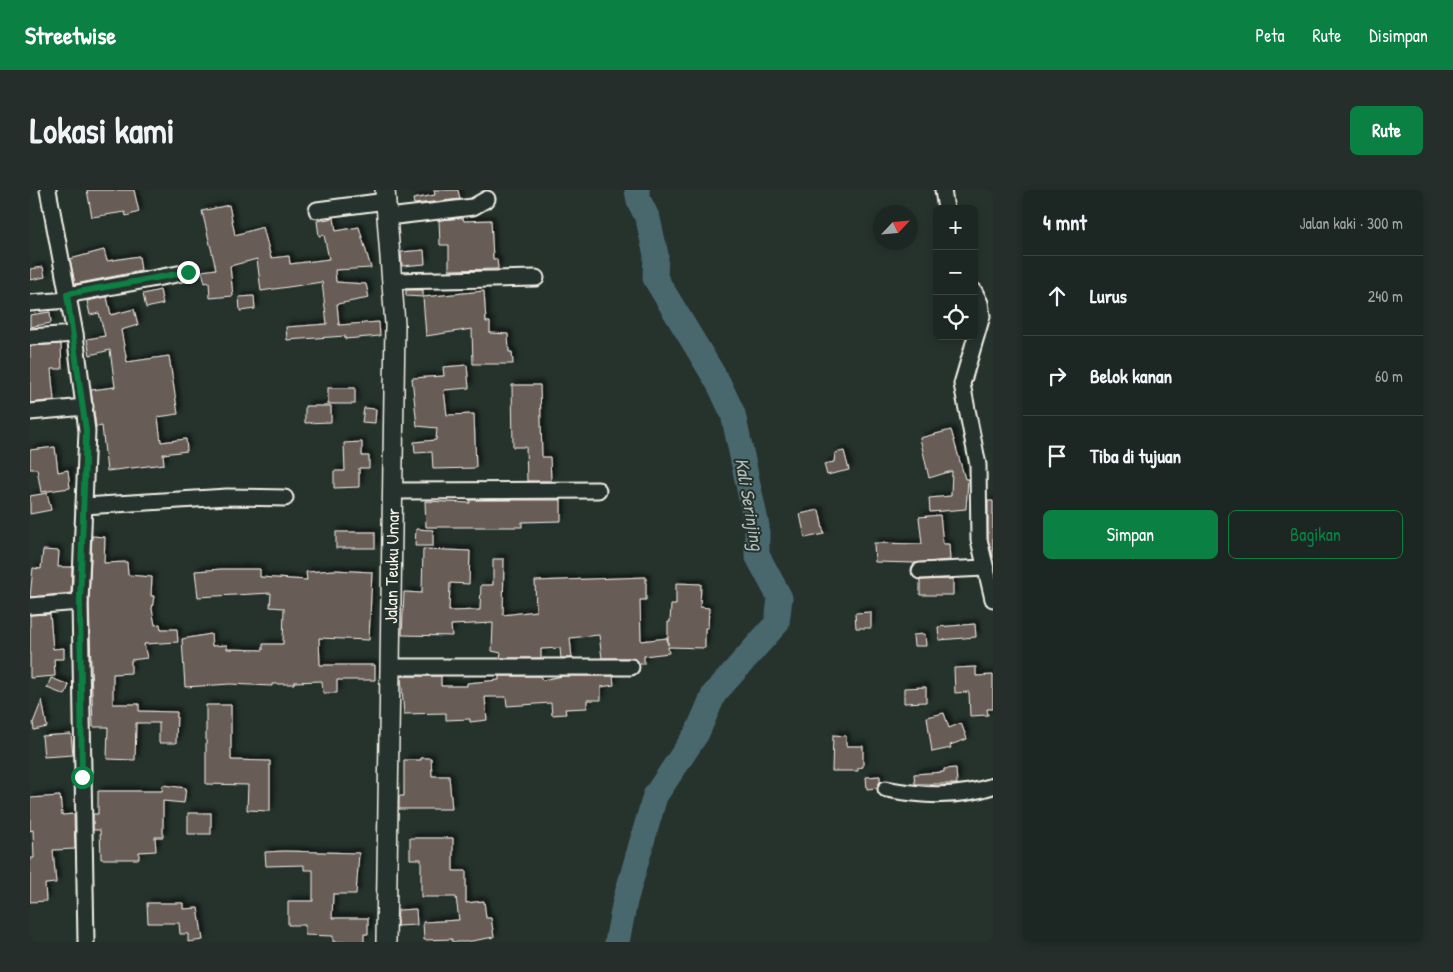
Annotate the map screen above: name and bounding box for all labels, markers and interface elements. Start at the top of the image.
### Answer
text: Streetwise [25,19,116,51]
text: Peta [1256,23,1285,48]
text: Rute [1313,23,1341,48]
text: Disimpan [1369,23,1428,48]
button: Rute [1350,106,1423,155]
text: Lokasi kami [30,107,175,154]
north arrow [873,205,918,250]
map controls [933,205,978,340]
button: + [933,205,978,250]
text: 4 mnt [1043,208,1087,237]
text: Jalan kaki · 300 m [1300,212,1403,234]
button: − [933,250,978,295]
route end [177,261,200,284]
icon: ahead [1043,282,1071,310]
text: Lurus [1090,283,1127,309]
text: 240 m [1368,285,1403,307]
button: locate [933,295,978,340]
icon: right [1043,362,1071,390]
text: Belok kanan [1090,363,1172,389]
text: 60 m [1375,365,1403,387]
icon: arrive [1043,442,1071,470]
text: Tiba di tujuan [1090,443,1181,469]
water label: Kali Serinjing [729,456,771,554]
street label: Jalan Teuku Umar [378,508,405,624]
button: Simpan [1043,510,1218,559]
button: Bagikan [1228,510,1403,559]
route start [71,766,94,789]

